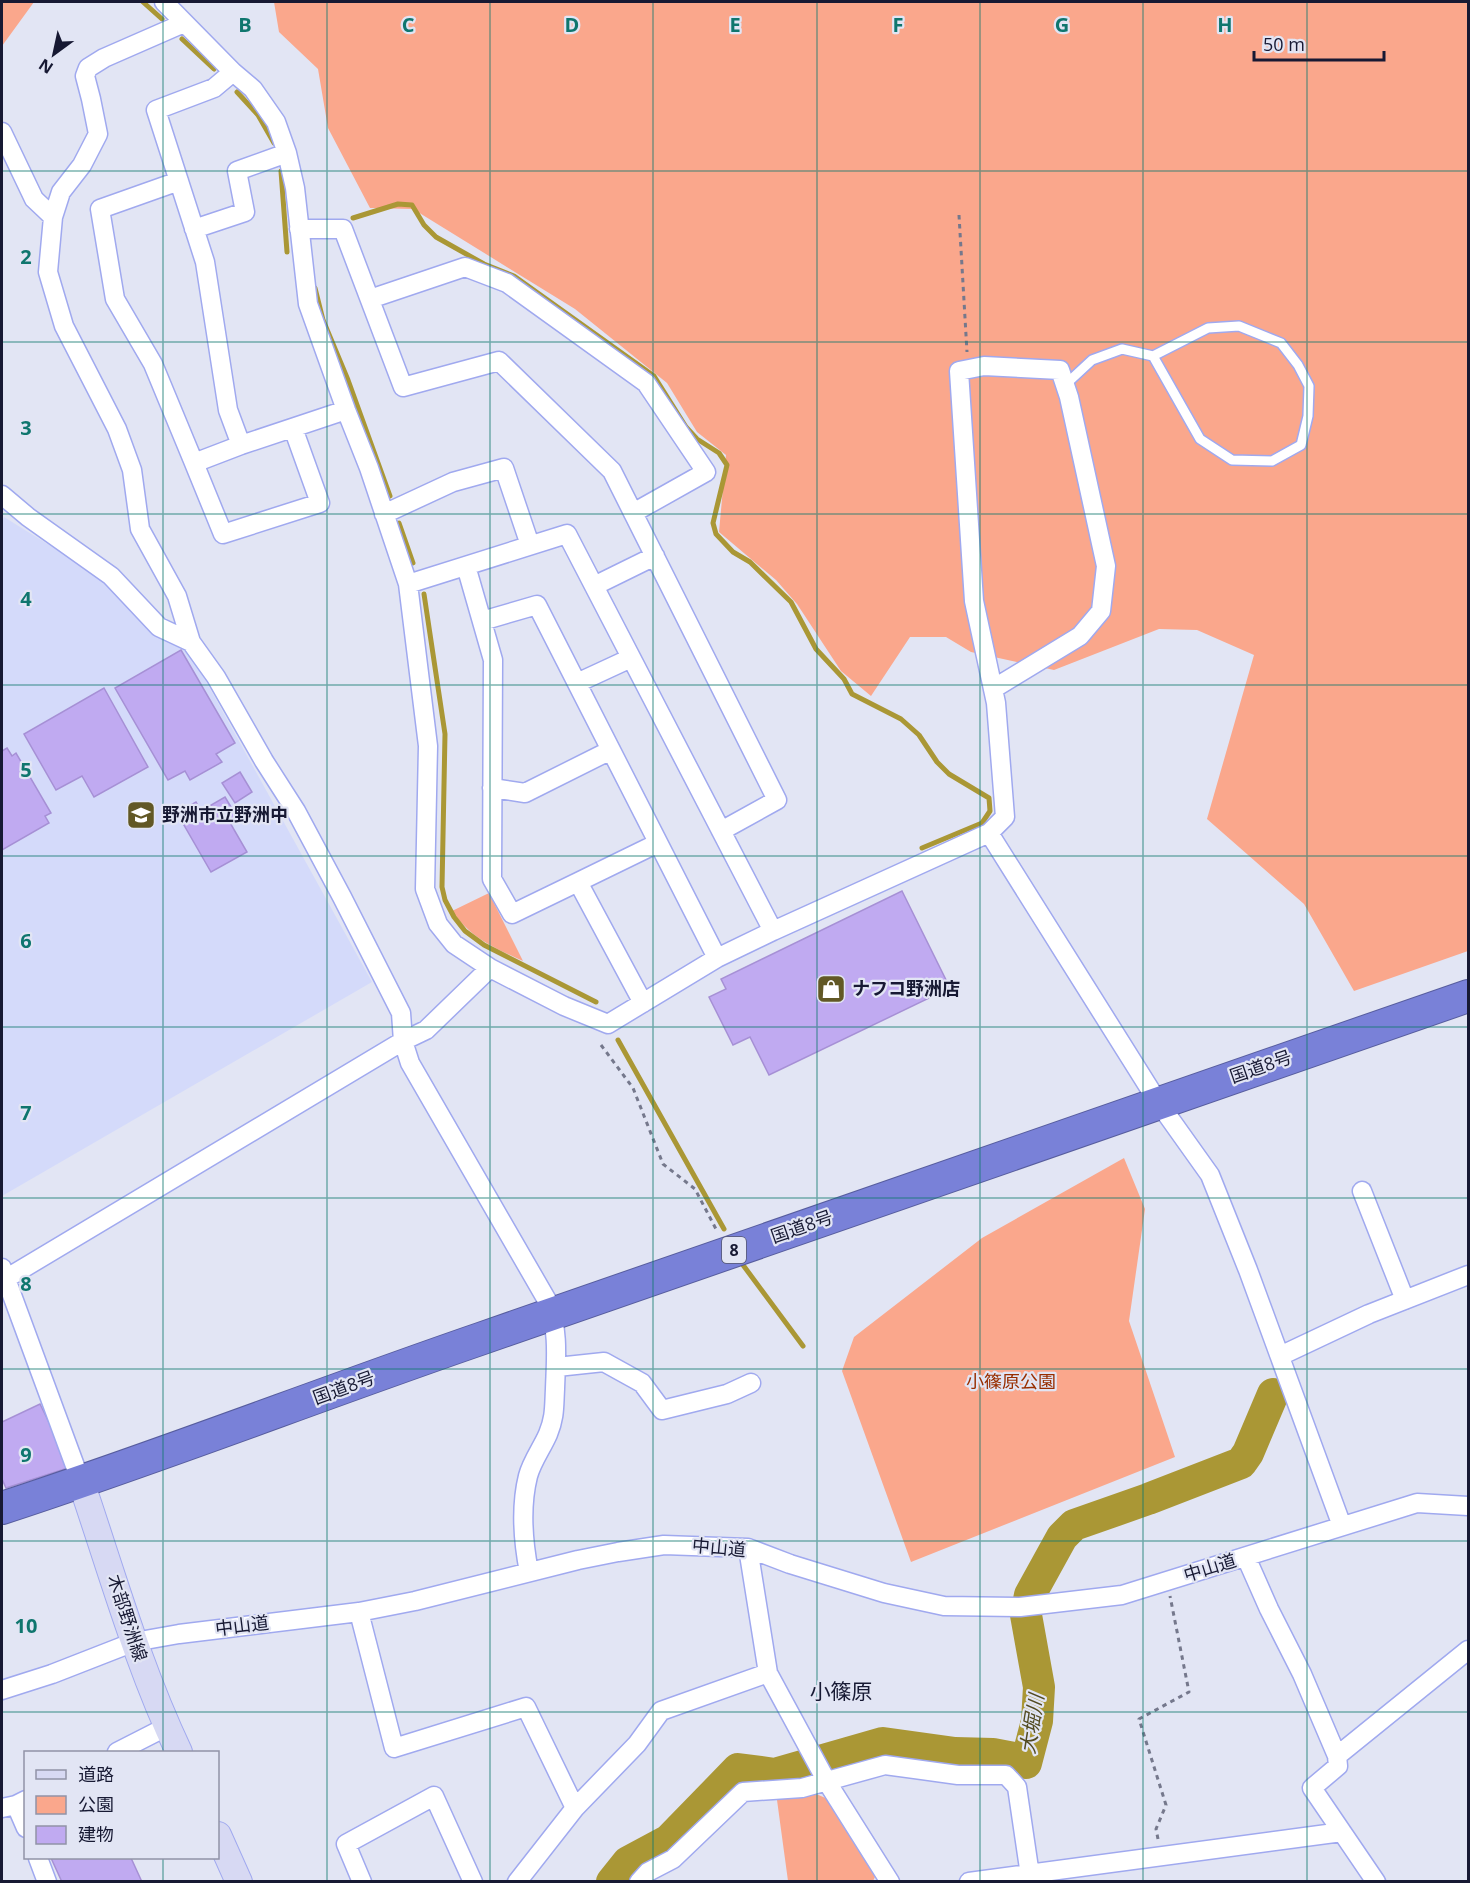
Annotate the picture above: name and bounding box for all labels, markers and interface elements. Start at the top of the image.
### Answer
text: B [238,11,252,38]
text: C [402,11,415,38]
text: D [565,11,579,38]
text: E [729,11,741,38]
text: F [893,11,903,38]
text: G [1055,11,1069,38]
text: H [1217,11,1233,38]
north arrow [24,24,84,84]
scale bar [1254,24,1384,62]
text: 50 m [1263,32,1305,56]
text: N [34,54,57,79]
text: 2 [20,243,32,270]
text: 3 [20,414,32,441]
text: 4 [20,585,32,612]
text: 5 [20,756,32,783]
school or university icon: 野洲市立野洲中 [125,799,157,831]
place label: 野洲市立野洲中 [162,802,288,826]
text: 6 [20,927,32,954]
shop icon: ナフコ野洲店 [815,973,847,1005]
place label: ナフコ野洲店 [852,976,960,1000]
street label: 国道8号 [1226,1044,1295,1088]
text: 7 [20,1099,32,1126]
street label: 国道8号 [767,1204,836,1248]
road number: 8 [722,1237,746,1263]
text: 8 [20,1270,32,1297]
street label: 国道8号 [309,1365,378,1409]
park label: 小篠原公園 [966,1369,1056,1393]
text: 9 [20,1441,32,1468]
street label: 中山道 [691,1533,747,1561]
street label: 中山道 [1180,1548,1239,1586]
street label: 木部野洲線 [103,1571,153,1664]
street label: 中山道 [214,1610,270,1640]
text: 10 [15,1612,37,1639]
district label: 小篠原 [810,1677,873,1705]
water label: 大堀川 [1013,1690,1050,1756]
legend [24,1751,219,1859]
text: 道路 [78,1762,114,1786]
text: 公園 [78,1792,114,1816]
text: 建物 [78,1822,114,1846]

